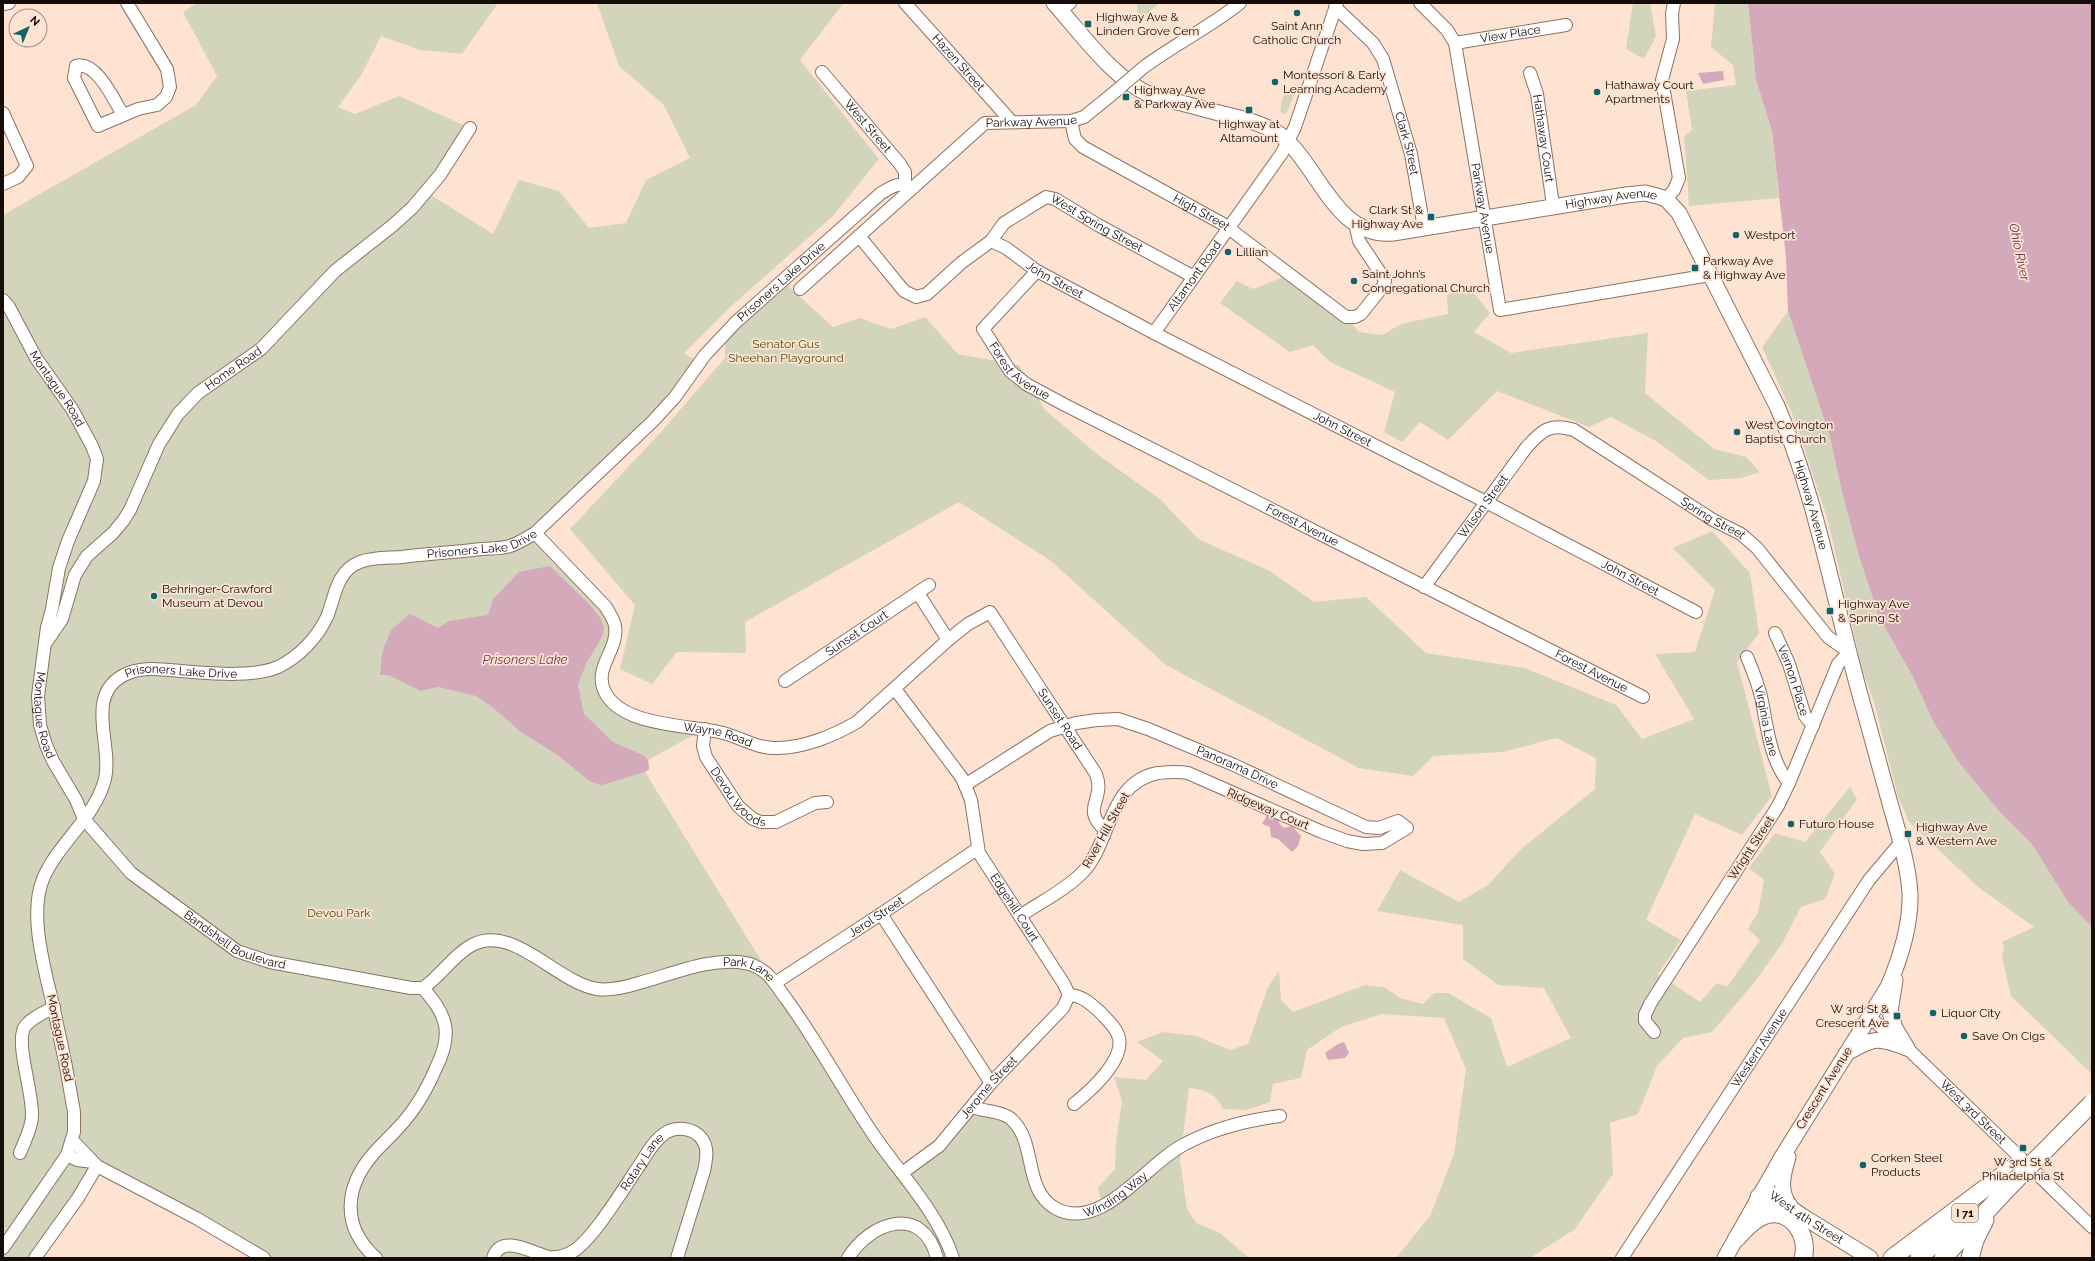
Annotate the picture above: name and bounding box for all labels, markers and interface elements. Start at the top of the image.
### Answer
north arrow [8,8,48,48]
marker: Saint Ann Catholic Church [1292,8,1302,18]
place label: Highway Ave & Linden Grove Cem [1096,10,1199,38]
text: N [27,14,42,29]
marker: Highway Ave & Linden Grove Cem [1083,19,1093,29]
place label: Saint Ann Catholic Church [1253,19,1341,47]
street label: View Place [1479,22,1542,46]
street label: Hazen Street [929,31,988,94]
place label: Montessori & Early Learning Academy [1283,68,1388,96]
marker: Montessori & Early Learning Academy [1270,77,1280,87]
place label: Hathaway Court Apartments [1605,78,1694,106]
place label: Highway Ave & Parkway Ave [1134,83,1215,111]
marker: Hathaway Court Apartments [1592,87,1602,97]
marker: Highway Ave & Parkway Ave [1121,92,1131,102]
street label: Hathaway Court [1530,94,1557,183]
street label: West Street [842,97,894,155]
marker: Highway at Altamount [1244,105,1254,115]
street label: Clark Street [1392,110,1422,176]
street label: Parkway Avenue [986,112,1079,130]
place label: Highway at Altamount [1218,117,1280,145]
street label: Parkway Avenue [1468,162,1497,255]
street label: Highway Avenue [1564,186,1659,212]
street label: West Spring Street [1048,191,1145,255]
street label: High Street [1171,191,1233,234]
place label: Clark St & Highway Ave [1351,203,1423,231]
marker: Clark St & Highway Ave [1426,212,1436,222]
water label: Ohio River [2006,222,2033,283]
place label: Westport [1744,228,1795,242]
marker: Westport [1731,230,1741,240]
street label: Altamont Road [1165,238,1224,314]
street label: Prisoners Lake Drive [734,239,828,324]
place label: Lillian [1236,245,1268,259]
marker: Lillian [1223,247,1233,257]
place label: Parkway Ave & Highway Ave [1703,254,1786,282]
street label: John Street [1023,258,1086,301]
marker: Parkway Ave & Highway Ave [1690,263,1700,273]
place label: Saint John’s Congregational Church [1362,267,1490,295]
marker: Saint John’s Congregational Church [1349,276,1359,286]
park label: Senator Gus Sheehan Playground [728,337,844,365]
street label: Forest Avenue [986,339,1052,402]
street label: Home Road [202,344,264,393]
street label: Montague Road [26,348,87,429]
street label: John Street [1311,408,1374,449]
place label: West Covington Baptist Church [1745,418,1833,446]
marker: West Covington Baptist Church [1732,427,1742,437]
street label: Highway Avenue [1791,458,1830,551]
street label: Wilson Street [1455,472,1511,541]
street label: Spring Street [1678,494,1749,542]
street label: Forest Avenue [1264,501,1341,549]
street label: Prisoners Lake Drive [426,527,540,561]
street label: John Street [1599,557,1662,598]
place label: Behringer-Crawford Museum at Devou [162,582,272,610]
marker: Behringer-Crawford Museum at Devou [149,591,159,601]
place label: Highway Ave & Spring St [1838,597,1910,625]
marker: Highway Ave & Spring St [1825,606,1835,616]
street label: Sunset Court [823,607,890,659]
street label: Vernon Place [1774,643,1812,718]
street label: Forest Avenue [1553,647,1630,695]
water label: Prisoners Lake [482,652,568,667]
street label: Prisoners Lake Drive [123,662,237,681]
street label: Montague Road [31,671,58,761]
street label: Virginia Lane [1751,684,1781,758]
street label: Sunset Road [1035,686,1085,752]
street label: Wayne Road [683,720,754,750]
street label: Panorama Drive [1194,743,1280,792]
street label: Devou Woods [708,764,766,829]
street label: Ridgeway Court [1225,785,1311,833]
street label: River Hill Street [1079,790,1133,870]
street label: Wright Street [1725,813,1777,883]
place label: Futuro House [1799,817,1874,831]
marker: Futuro House [1786,819,1796,829]
place label: Highway Ave & Western Ave [1916,820,1997,848]
marker: Highway Ave & Western Ave [1903,829,1913,839]
street label: Edgehill Court [987,871,1042,945]
street label: Jerol Street [846,894,907,940]
park label: Devou Park [307,906,371,920]
street label: Bandshell Boulevard [181,907,287,972]
street label: Park Lane [723,955,778,984]
street label: Montague Road [44,993,76,1083]
place label: W 3rd St & Crescent Ave [1816,1002,1889,1030]
street label: Western Avenue [1728,1006,1790,1090]
place label: Liquor City [1941,1006,2001,1020]
marker: Liquor City [1928,1008,1938,1018]
marker: W 3rd St & Crescent Ave [1892,1011,1902,1021]
place label: Save On Cigs [1972,1029,2045,1043]
marker: Save On Cigs [1959,1031,1969,1041]
street label: Crescent Avenue [1793,1044,1855,1132]
street label: Jerome Street [958,1053,1020,1121]
street label: West 3rd Street [1937,1077,2009,1147]
street label: Rotary Lane [618,1131,666,1193]
marker: W 3rd St & Philadelphia St [2018,1143,2028,1153]
place label: Corken Steel Products [1871,1151,1943,1179]
place label: W 3rd St & Philadelphia St [1982,1155,2064,1183]
marker: Corken Steel Products [1858,1160,1868,1170]
street label: Winding Way [1082,1168,1151,1220]
street label: West 4th Street [1767,1188,1846,1247]
road number: I 71 [1952,1204,1978,1222]

